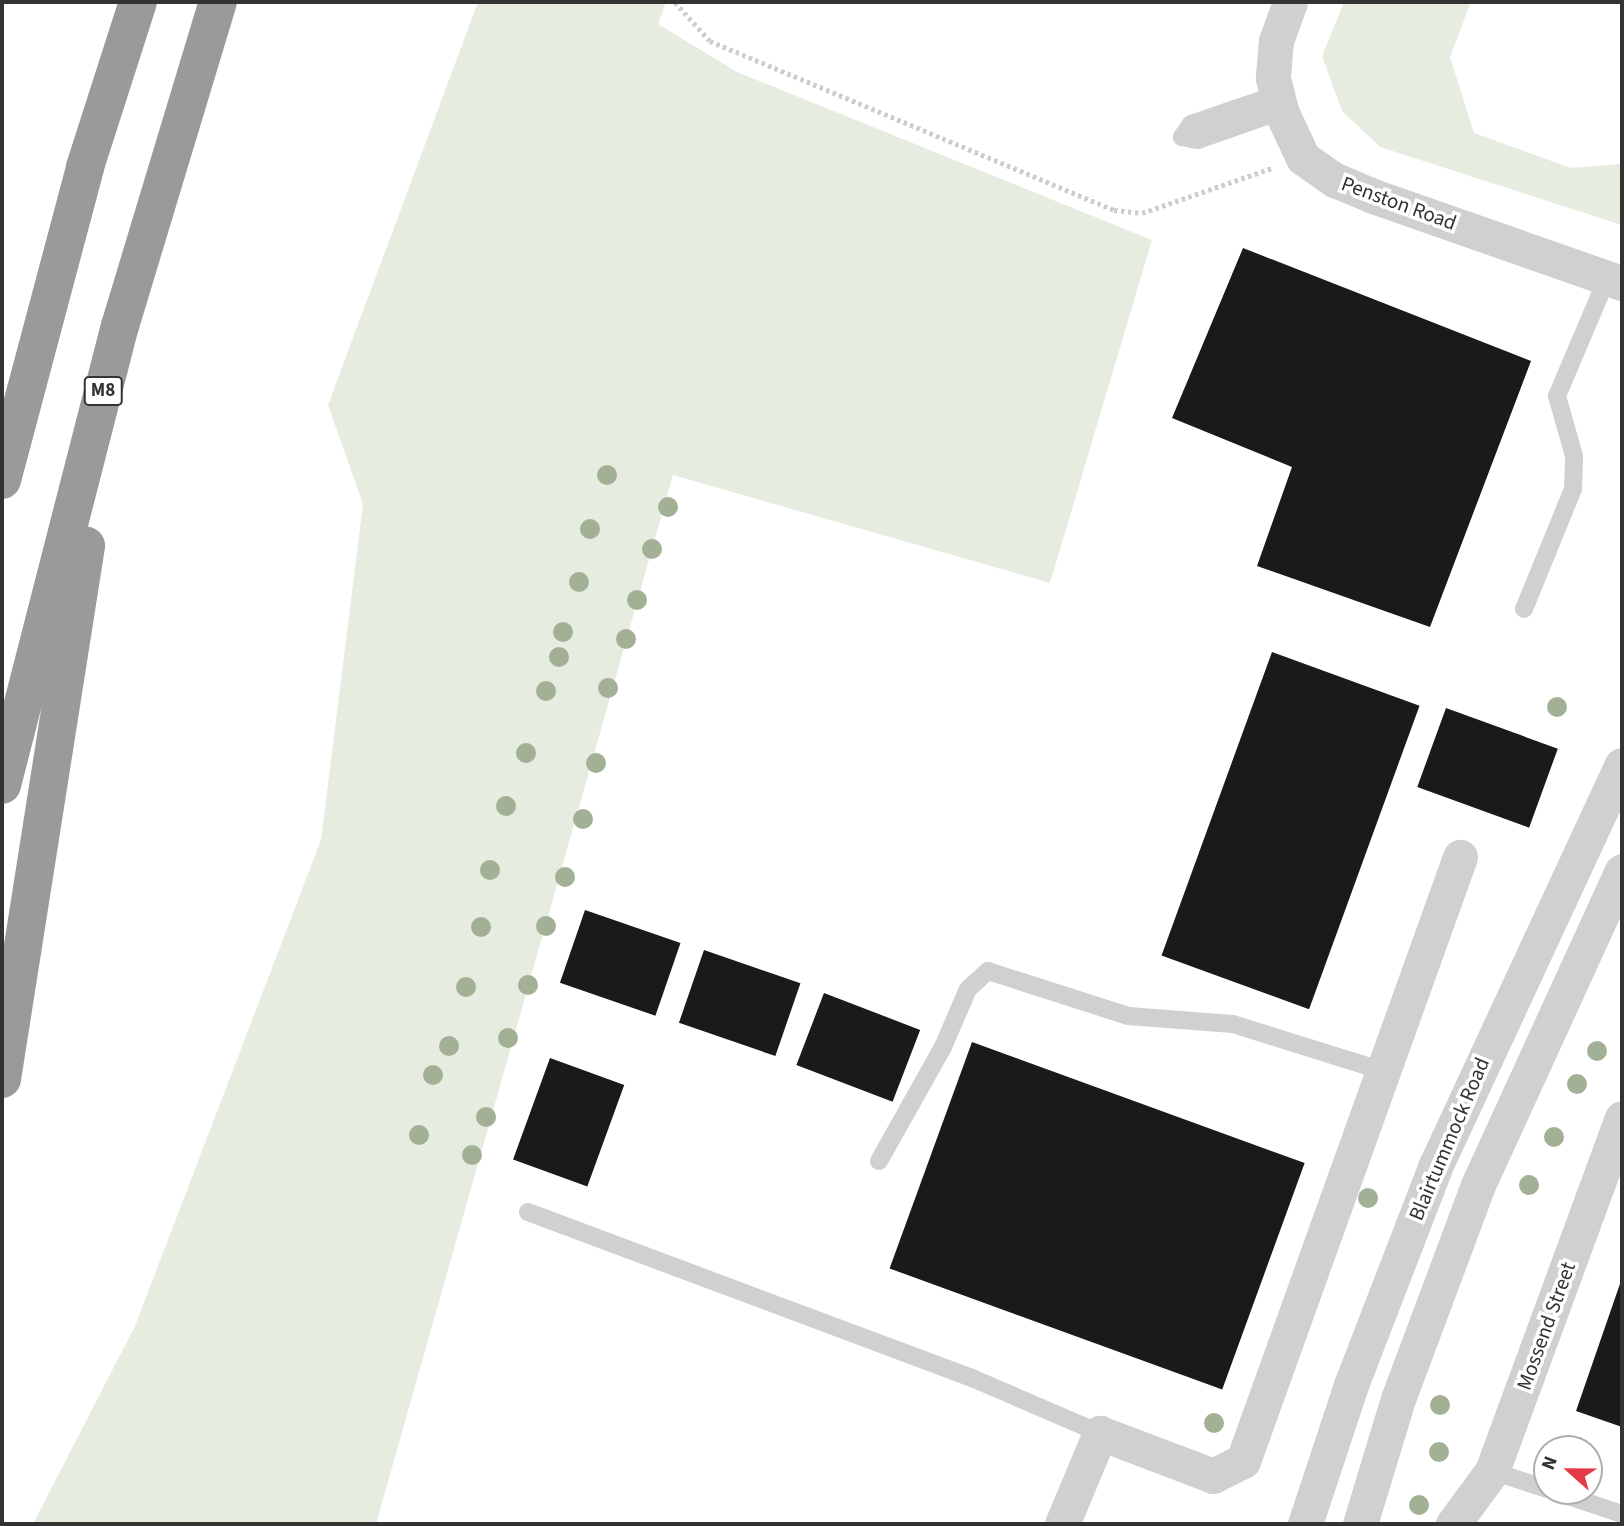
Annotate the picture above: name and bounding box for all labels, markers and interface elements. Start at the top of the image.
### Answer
street label: Penston Road [1338,171,1460,235]
road number: M8 [82,376,124,406]
street label: Blairtummock Road [1403,1054,1495,1224]
street label: Mossend Street [1511,1258,1581,1394]
north arrow [1533,1435,1603,1505]
text: N [1535,1452,1565,1474]

